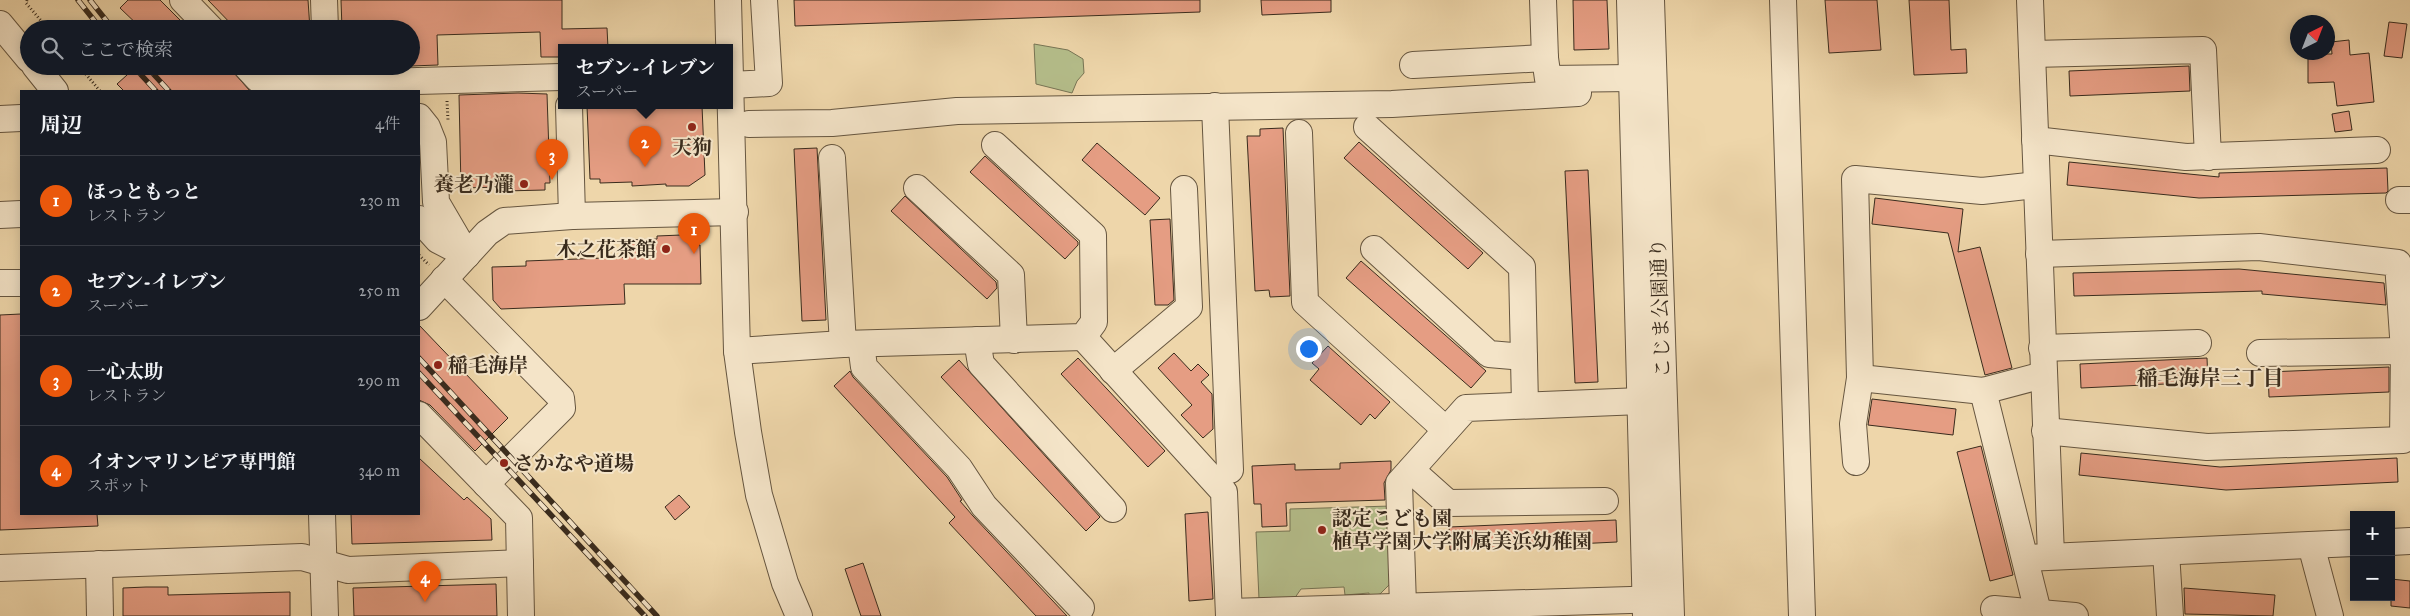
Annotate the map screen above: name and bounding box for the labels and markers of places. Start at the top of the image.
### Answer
marker: 天狗 [686,121,698,133]
pin: 2 [629,126,661,167]
place label: 天狗 [672,135,712,159]
pin: 3 [536,139,568,180]
place label: 養老乃瀧 [434,172,514,196]
marker: 養老乃瀧 [518,178,530,190]
pin: 1 [678,213,710,254]
place label: 木之花茶館 [556,237,656,261]
marker: 木之花茶館 [660,243,672,255]
place label: 稲毛海岸 [448,353,528,377]
marker: 稲毛海岸 [432,359,444,371]
place label: さかなや道場 [514,451,634,475]
marker: さかなや道場 [498,457,510,469]
place label: 認定こども園 植草学園大学附属美浜幼稚園 [1332,506,1592,553]
marker: 認定こども園 植草学園大学附属美浜幼稚園 [1316,524,1328,536]
pin: 4 [409,561,441,602]

